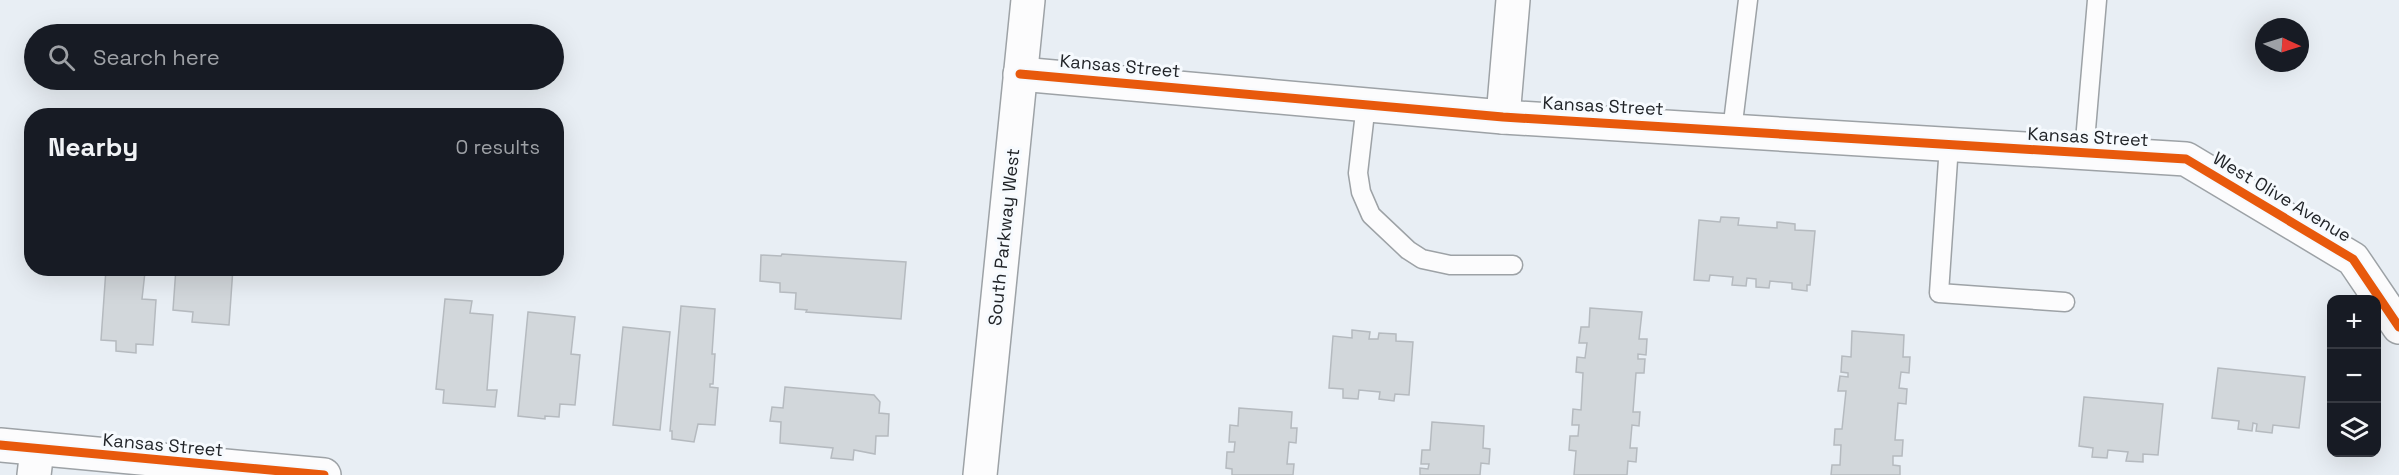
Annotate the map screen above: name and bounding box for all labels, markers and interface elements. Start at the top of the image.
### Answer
north arrow [2255,18,2309,72]
search box [24,24,564,90]
icon: search [45,41,78,74]
text: Search here [93,43,220,71]
street label: Kansas Street [1059,49,1181,82]
street label: Kansas Street [1542,91,1664,120]
street label: Kansas Street [2027,122,2149,151]
text: Nearby [48,130,138,164]
text: 0 results [456,134,540,160]
street label: West Olive Avenue [2209,146,2356,247]
street label: South Parkway West [983,147,1024,327]
map controls [2327,295,2381,457]
button: + [2327,295,2381,349]
button: − [2327,349,2381,403]
button: layers [2327,403,2381,457]
street label: Kansas Street [102,428,224,461]

